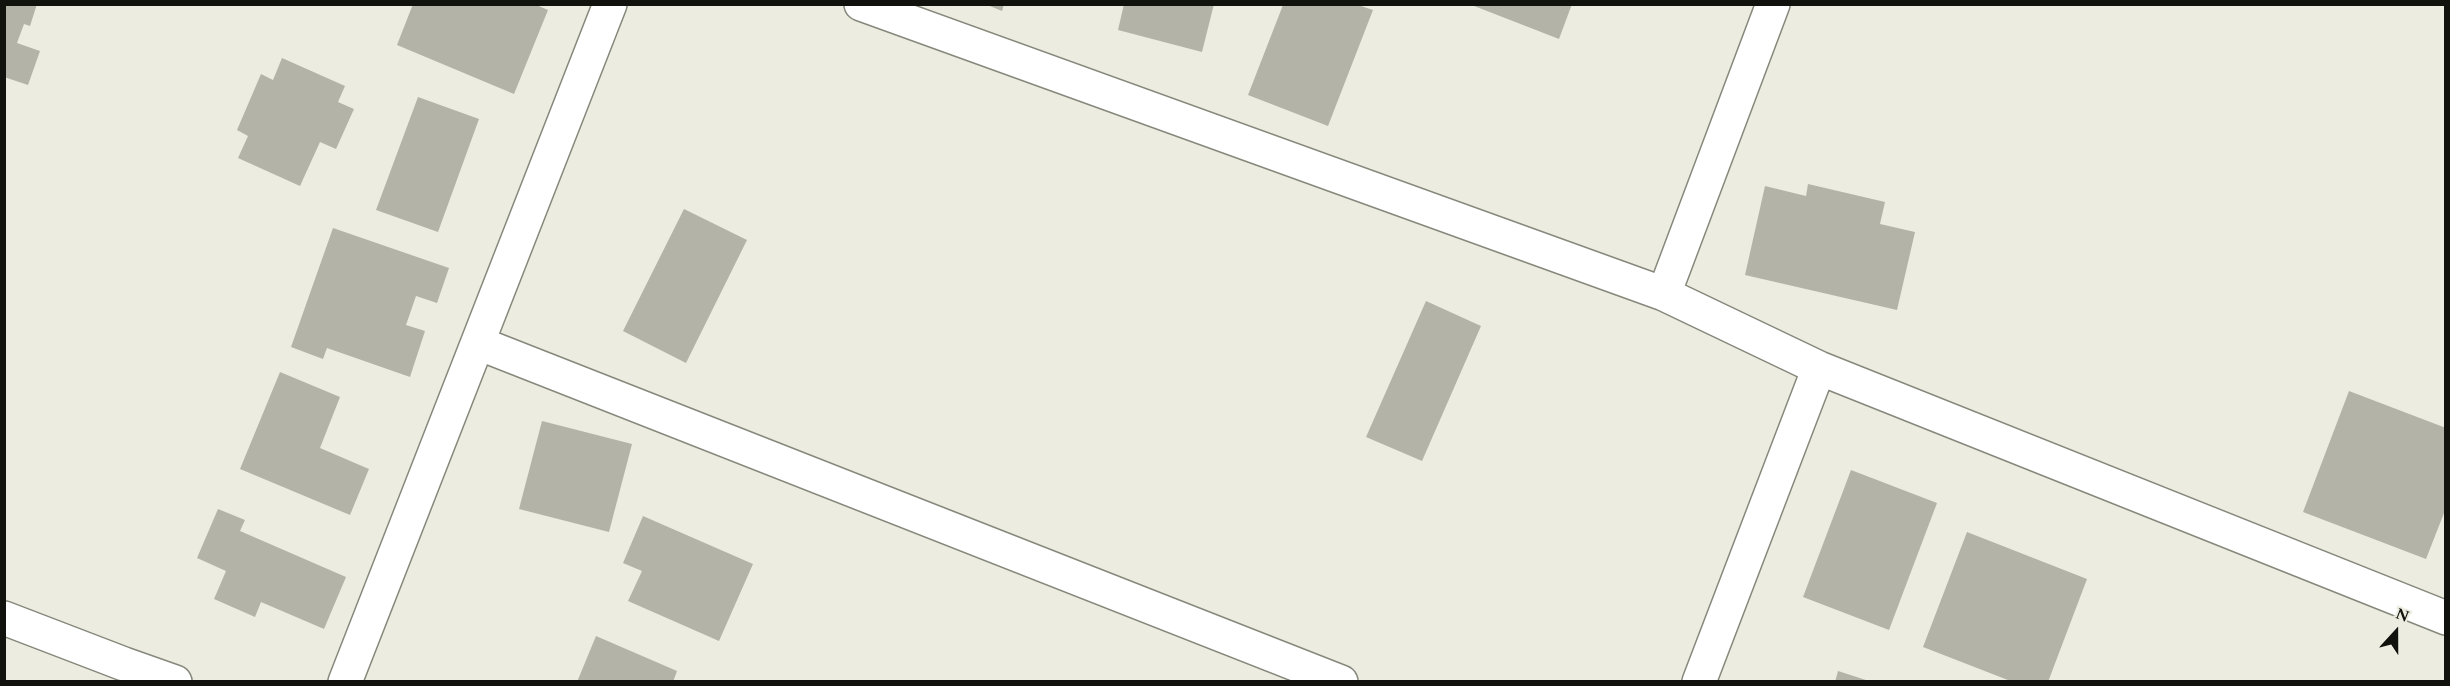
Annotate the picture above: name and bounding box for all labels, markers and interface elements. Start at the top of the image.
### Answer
north arrow [2366,602,2426,662]
text: N [2392,602,2413,629]

